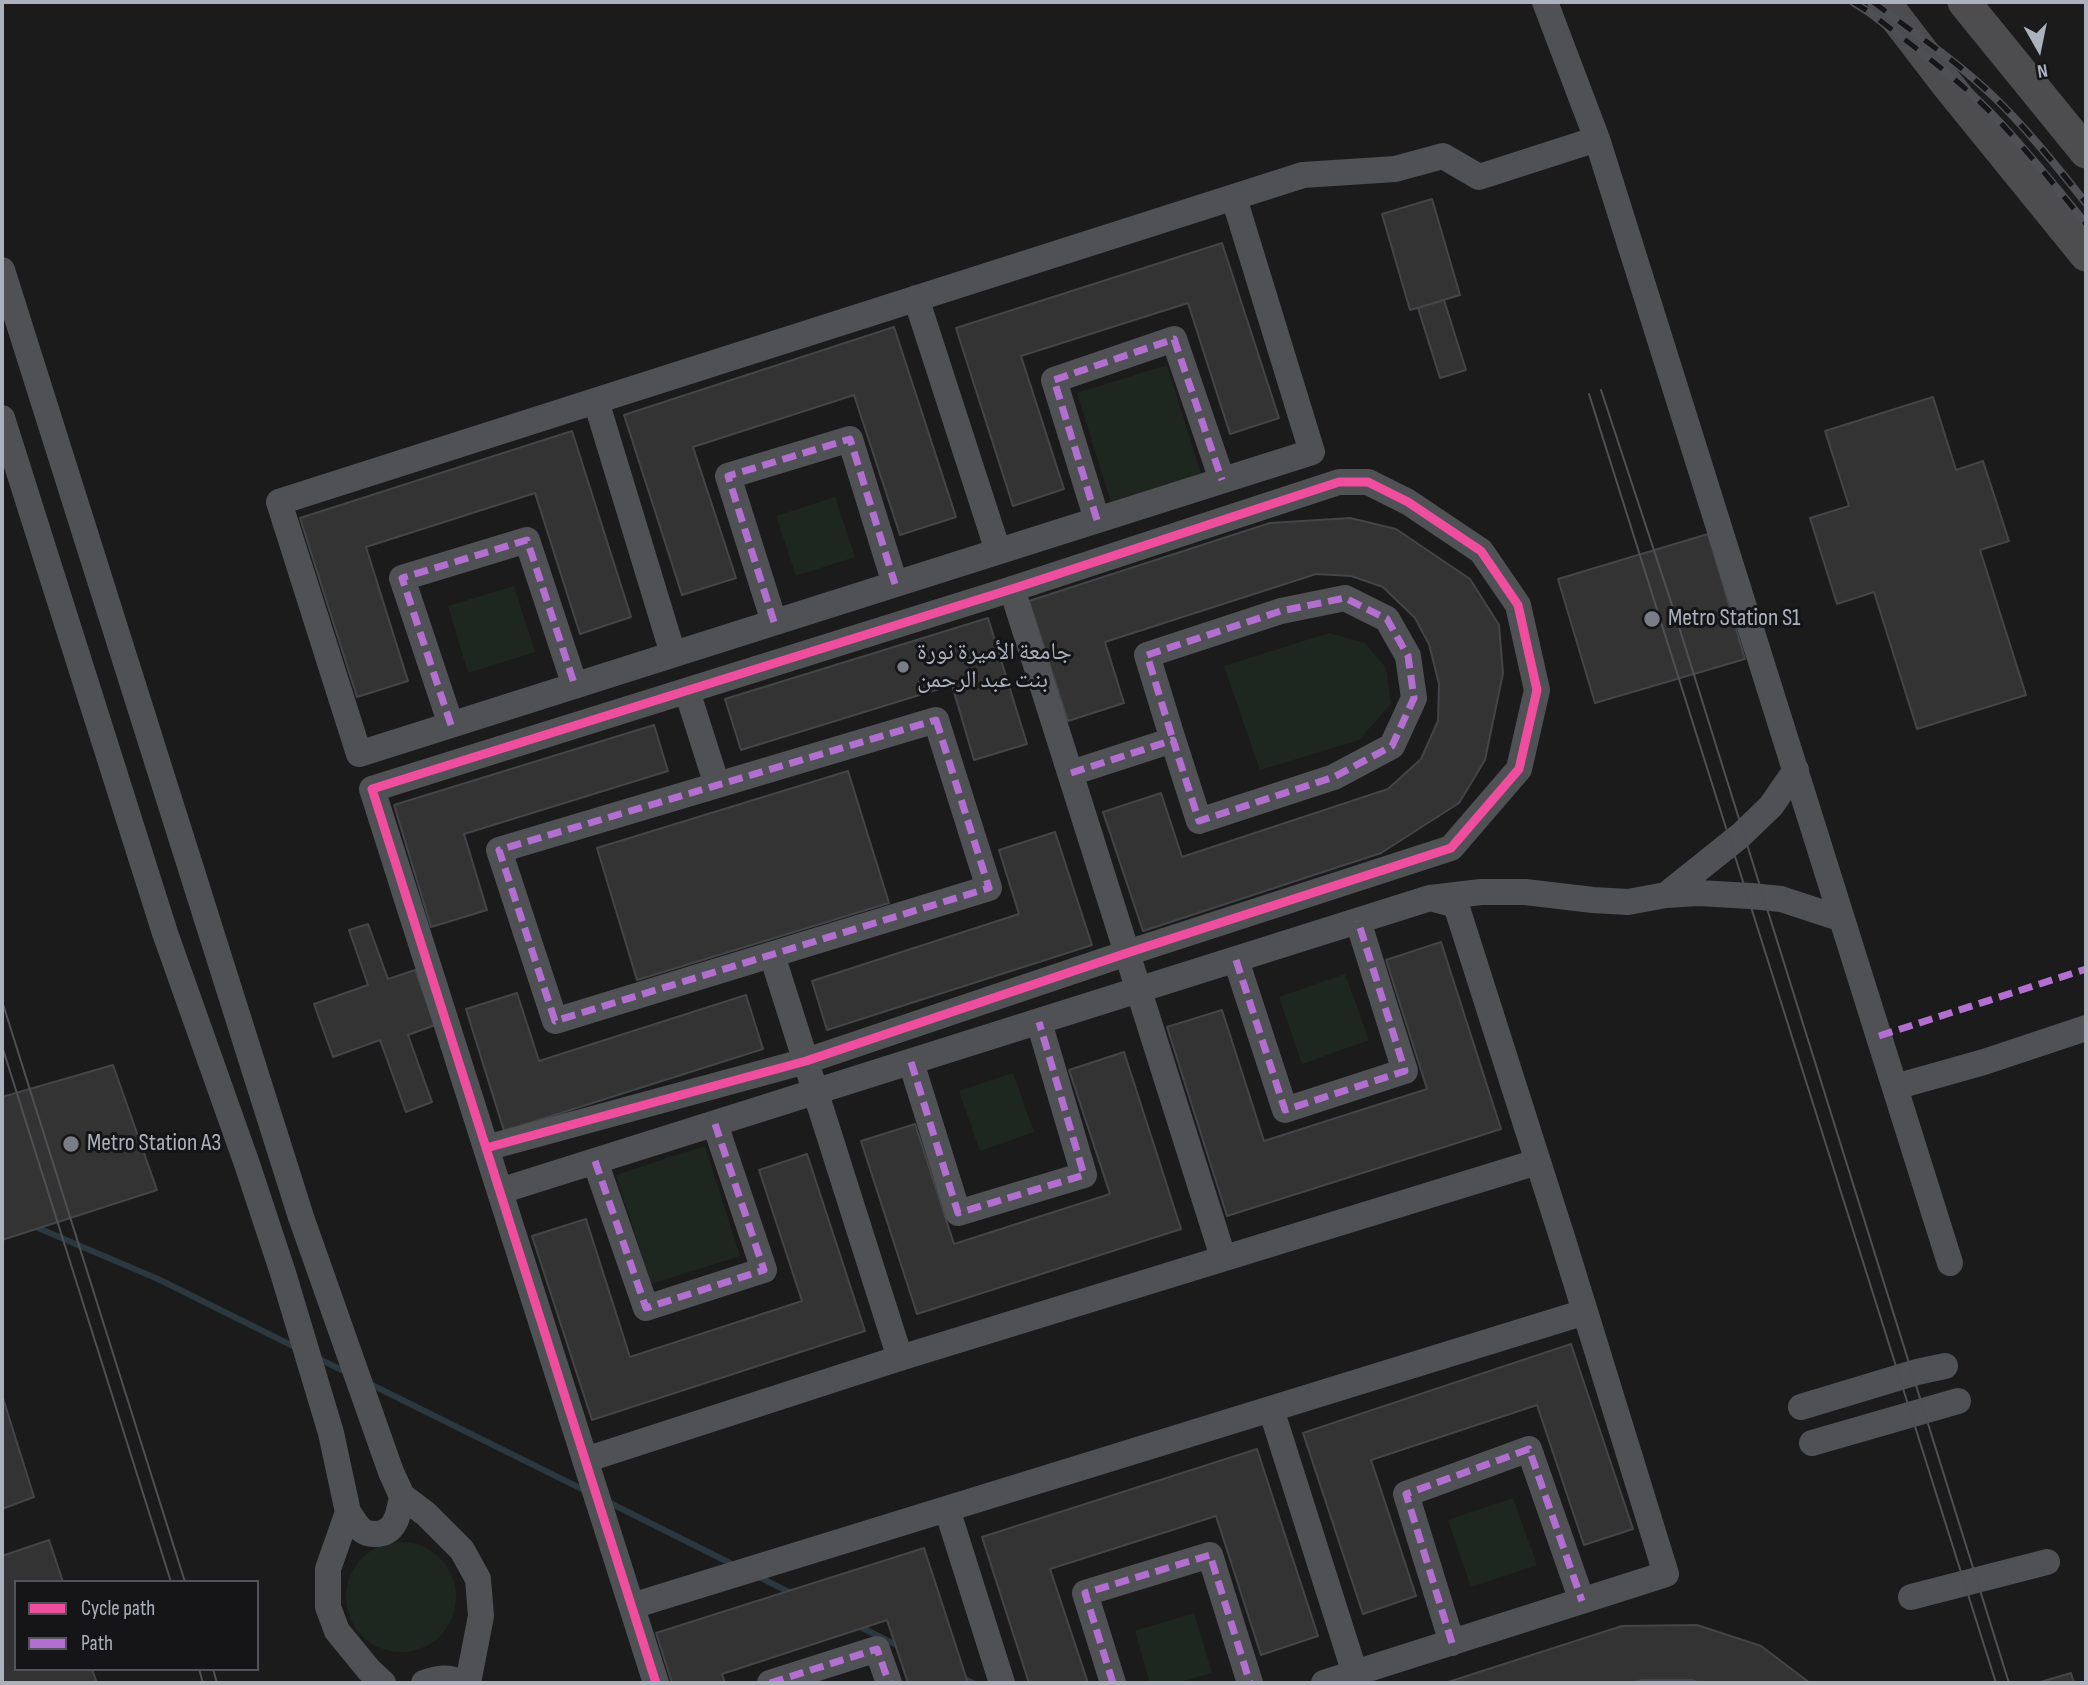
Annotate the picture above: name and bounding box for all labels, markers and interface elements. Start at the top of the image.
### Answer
north arrow [2004,14,2074,84]
text: N [2036,58,2049,82]
place label: Metro Station S1 [1668,605,1800,633]
marker: Metro Station S1 [1642,609,1662,629]
place label: جامعة الأميرة نورة بنت عبد الرحمن [917,639,1072,695]
marker: جامعة الأميرة نورة بنت عبد الرحمن [895,659,911,675]
place label: Metro Station A3 [87,1130,221,1158]
marker: Metro Station A3 [61,1134,81,1154]
legend [14,1580,259,1671]
text: Cycle path [81,1596,155,1621]
text: Path [81,1631,113,1656]

